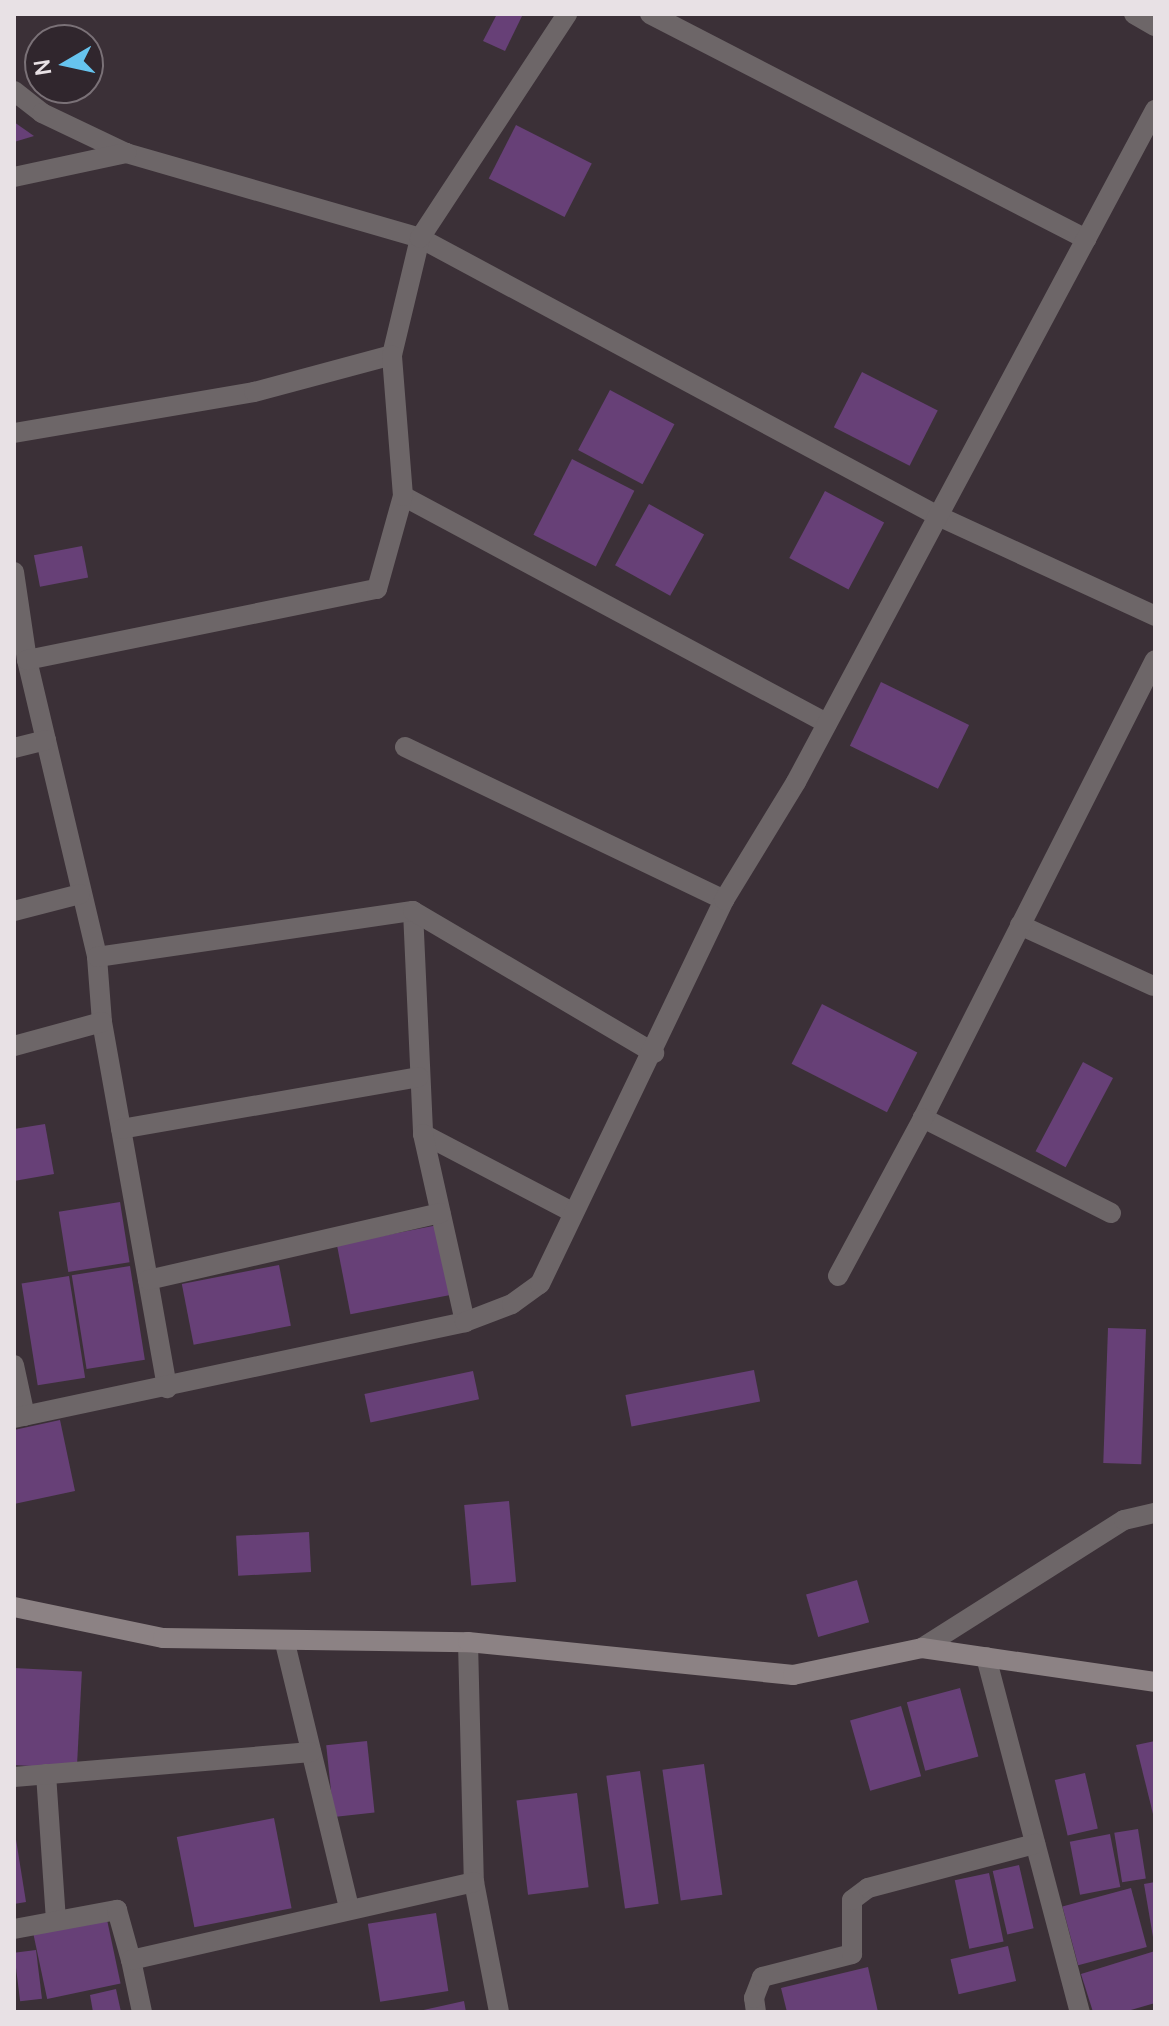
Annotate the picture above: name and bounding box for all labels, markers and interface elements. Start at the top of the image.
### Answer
north arrow [24,24,104,104]
text: N [26,57,58,78]

